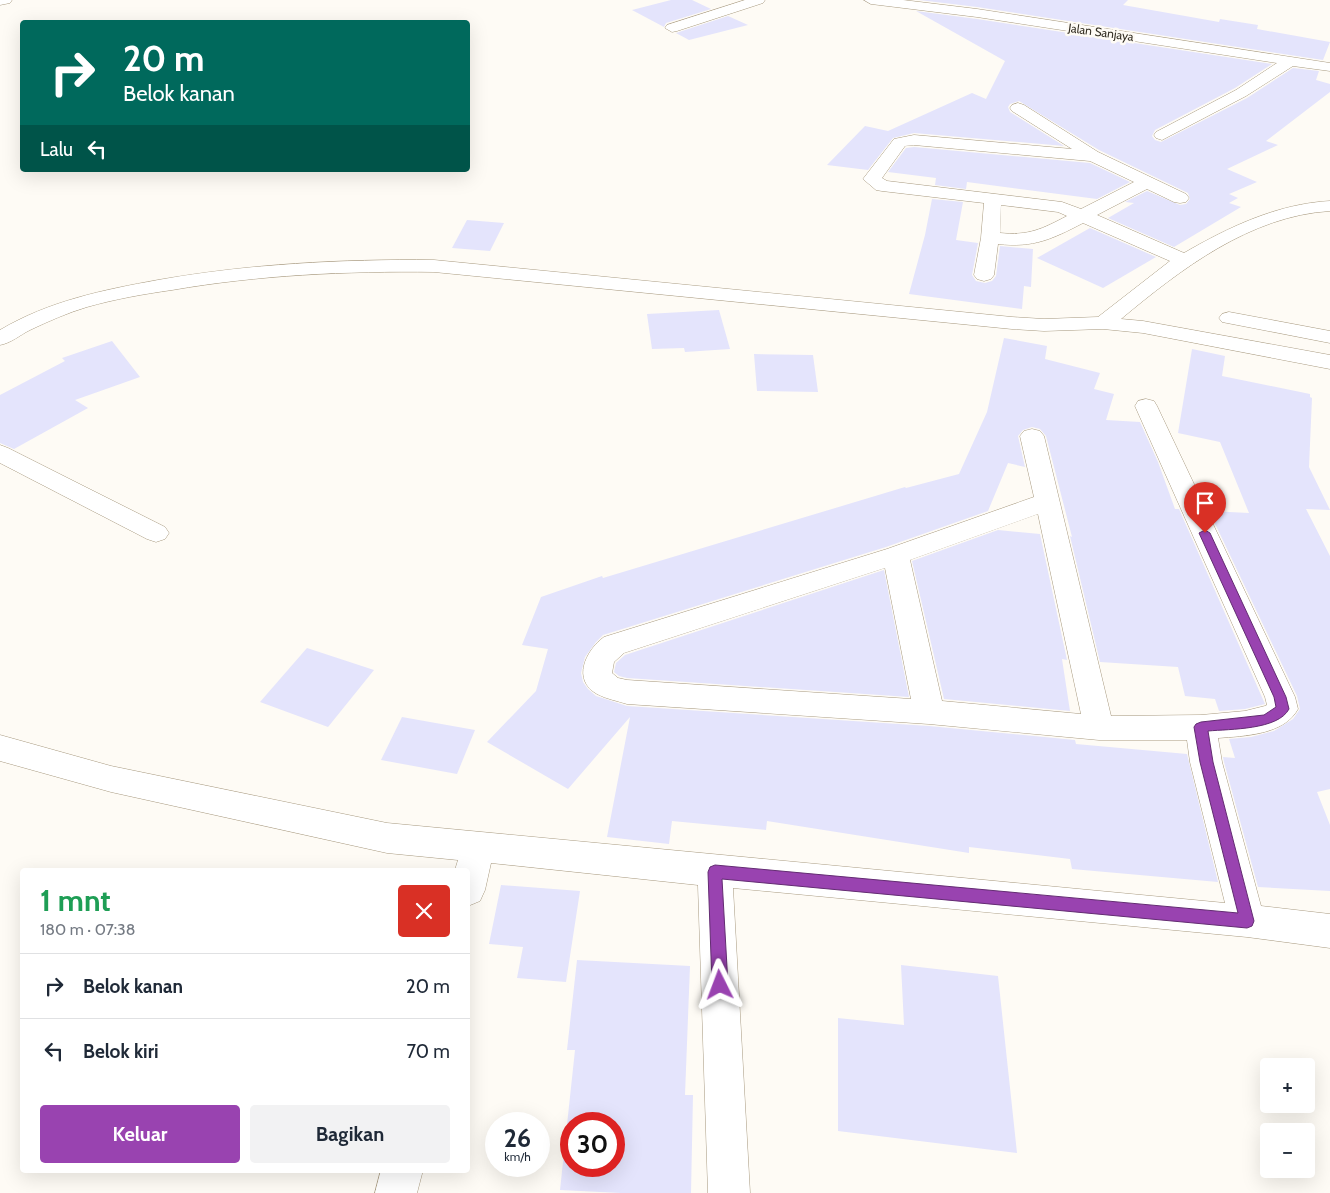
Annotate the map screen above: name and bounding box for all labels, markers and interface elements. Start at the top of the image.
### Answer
street label: Jalan Sanjaya [1066,20,1135,44]
text: 20 m [123,37,205,80]
icon: right [40,40,105,105]
text: Belok kanan [123,80,235,107]
icon: left [83,135,111,163]
text: Lalu [40,138,73,161]
pin [1184,482,1226,533]
icon: arrive [1191,489,1219,517]
text: 1 mnt [40,882,111,919]
button: close [398,885,450,937]
text: 180 m · 07:38 [40,920,135,939]
position arrow [693,958,745,1010]
icon: right [40,972,68,1000]
text: Belok kanan [83,975,183,998]
text: 20 m [406,975,450,998]
icon: left [40,1037,68,1065]
text: Belok kiri [83,1040,159,1063]
text: 70 m [406,1040,450,1063]
map controls [1260,1058,1315,1178]
button: + [1260,1058,1315,1113]
button: Keluar [40,1105,240,1163]
button: Bagikan [250,1105,450,1163]
speed limit sign: 30 [560,1112,625,1177]
text: 26 [504,1123,531,1153]
button: − [1260,1123,1315,1178]
text: km/h [504,1149,531,1164]

